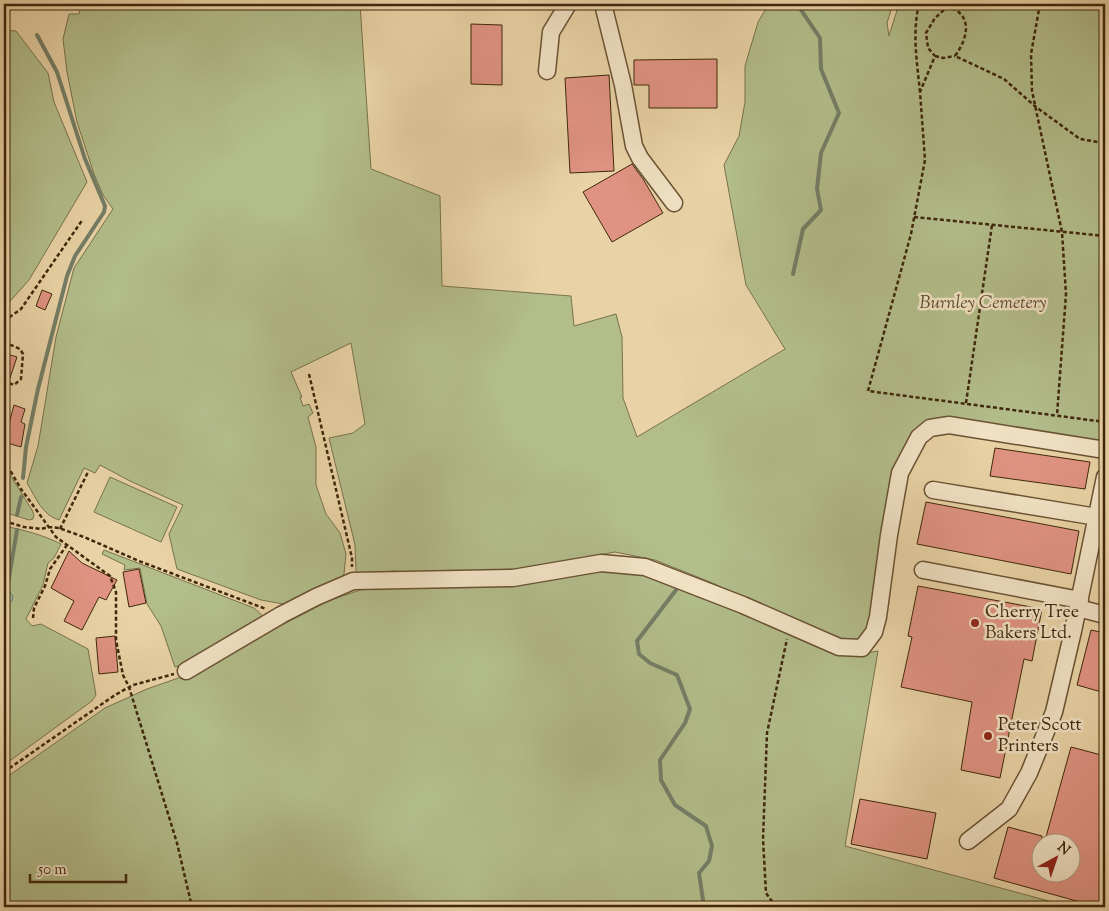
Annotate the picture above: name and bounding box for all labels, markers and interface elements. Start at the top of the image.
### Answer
park label: Burnley Cemetery [920,291,1046,317]
place label: Cherry Tree Bakers Ltd. [985,600,1079,647]
marker: Cherry Tree Bakers Ltd. [969,617,981,629]
place label: Peter Scott Printers [998,713,1082,760]
marker: Peter Scott Printers [982,730,994,742]
north arrow [1032,834,1082,884]
text: N [1052,838,1074,861]
scale bar [30,851,126,883]
text: 50 m [37,860,67,881]

